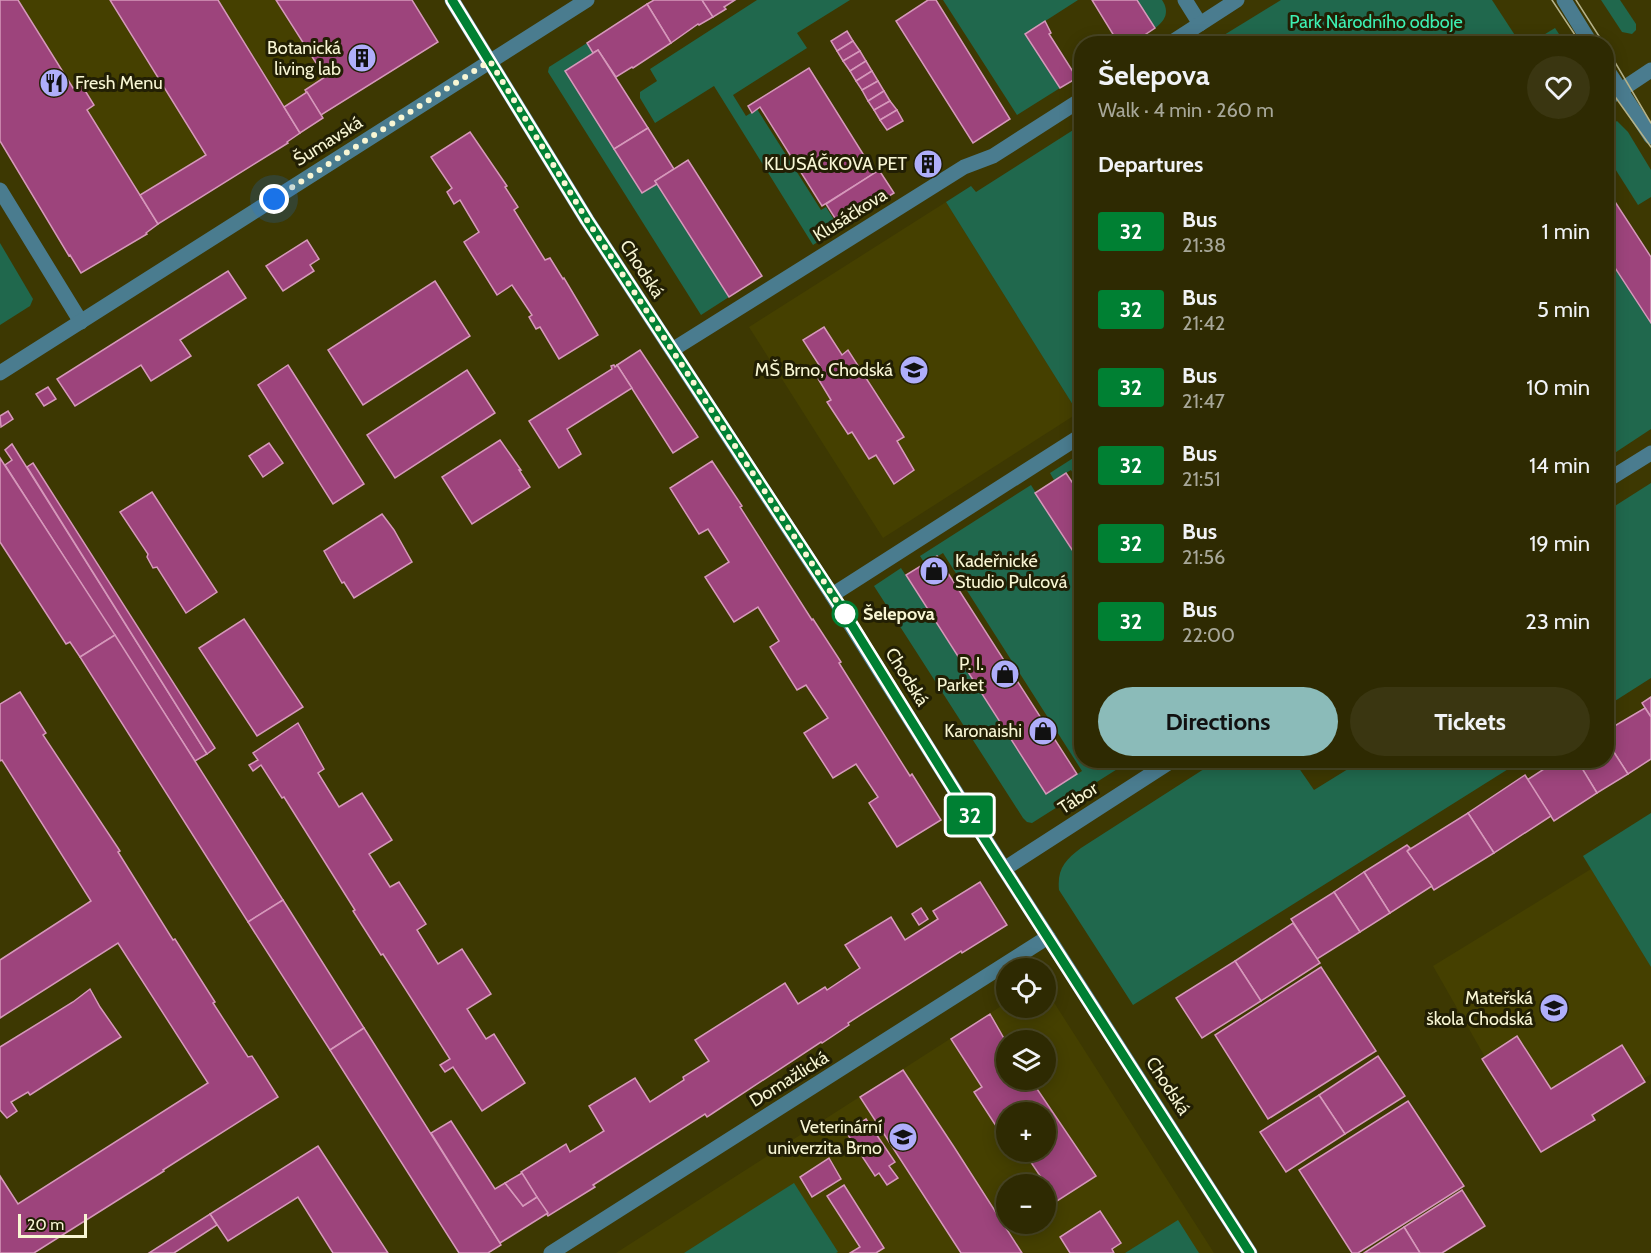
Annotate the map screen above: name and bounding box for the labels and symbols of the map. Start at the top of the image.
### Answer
park label: Park Národního odboje [1289,11,1463,33]
place label: Botanická living lab [267,37,341,80]
building icon: Botanická living lab [346,42,378,74]
restaurant icon: Fresh Menu [38,67,70,99]
place label: Fresh Menu [75,72,163,94]
street label: Šumavská [290,111,367,171]
building icon: KLUSÁČKOVA PET [912,148,944,180]
place label: KLUSÁČKOVA PET [764,153,907,175]
your location [259,184,289,214]
street label: Klusáčkova [809,184,891,246]
street label: Chodská [615,236,669,302]
school or university icon: MŠ Brno, Chodská [898,354,930,386]
place label: MŠ Brno, Chodská [755,359,893,381]
place label: Kadeřnické Studio Pulcová [955,550,1068,593]
shop icon: Kadeřnické Studio Pulcová [918,555,950,587]
marker: Šelepova [832,601,858,627]
place label: Šelepova [863,603,935,625]
street label: Chodská [880,644,934,711]
place label: P. I. Parket [937,653,984,696]
shop icon: P. I. Parket [989,658,1021,690]
shop icon: Karonaishi [1027,715,1059,747]
place label: Karonaishi [944,720,1022,742]
street label: Tábor [1054,777,1102,819]
line badge: 32 [943,796,997,834]
place label: Mateřská škola Chodská [1426,987,1533,1030]
school or university icon: Mateřská škola Chodská [1538,992,1570,1024]
street label: Domažlická [746,1046,833,1112]
street label: Chodská [1141,1053,1195,1119]
place label: Veterinární univerzita Brno [768,1116,882,1159]
school or university icon: Veterinární univerzita Brno [887,1121,919,1153]
scale bar [18,1211,87,1238]

